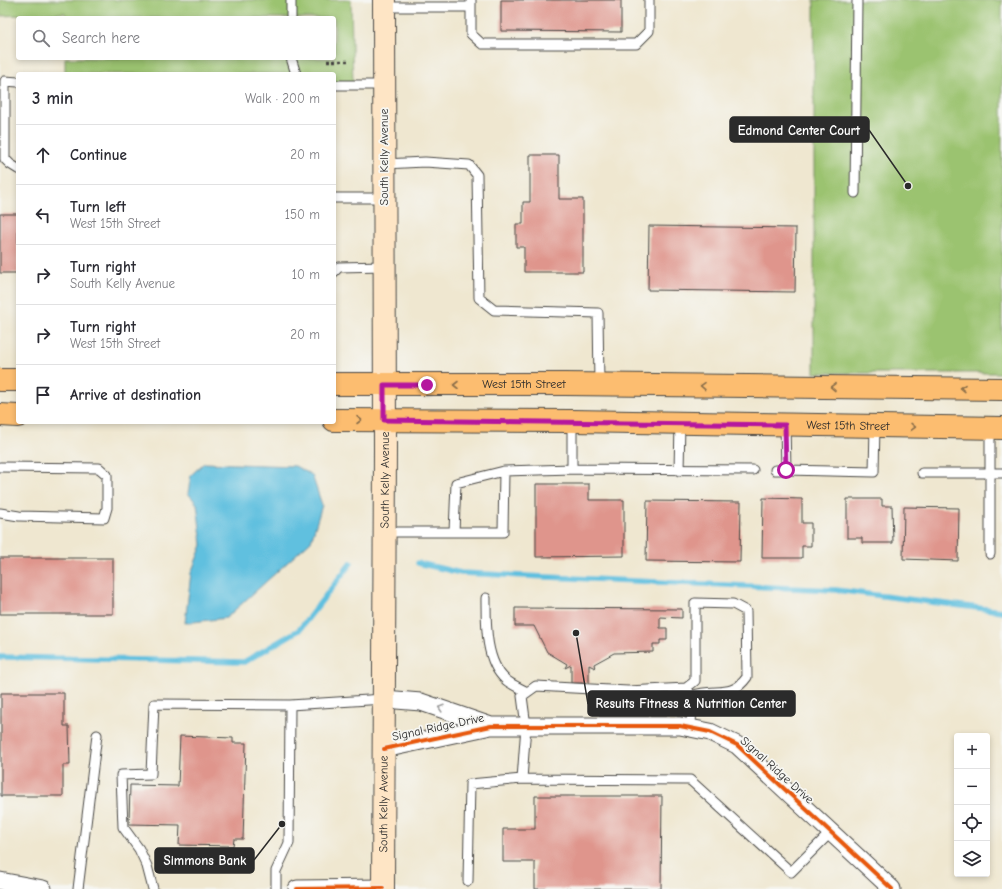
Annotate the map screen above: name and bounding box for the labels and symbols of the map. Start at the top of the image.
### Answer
street label: South Kelly Avenue [377,109,391,205]
callout: Edmond Center Court [730,117,869,142]
text: Edmond Center Court [738,123,861,138]
route end [418,376,436,394]
street label: West 15th Street [482,377,566,391]
one-way arrow [453,381,459,389]
one-way arrow [700,382,706,390]
one-way arrow [830,383,836,391]
one-way arrow [960,384,966,393]
one-way arrow [356,416,362,424]
street label: West 15th Street [806,418,890,433]
one-way arrow [910,423,916,431]
street label: South Kelly Avenue [378,431,392,529]
route start [777,461,795,479]
callout: Results Fitness & Nutrition Center [588,691,795,716]
text: Results Fitness & Nutrition Center [595,696,787,711]
one-way arrow [438,704,445,713]
street label: Signal Ridge Drive [391,710,485,744]
street label: Signal Ridge Drive [738,733,816,807]
street label: South Kelly Avenue [376,755,391,853]
callout: Simmons Bank [155,848,254,873]
text: Simmons Bank [164,853,247,868]

